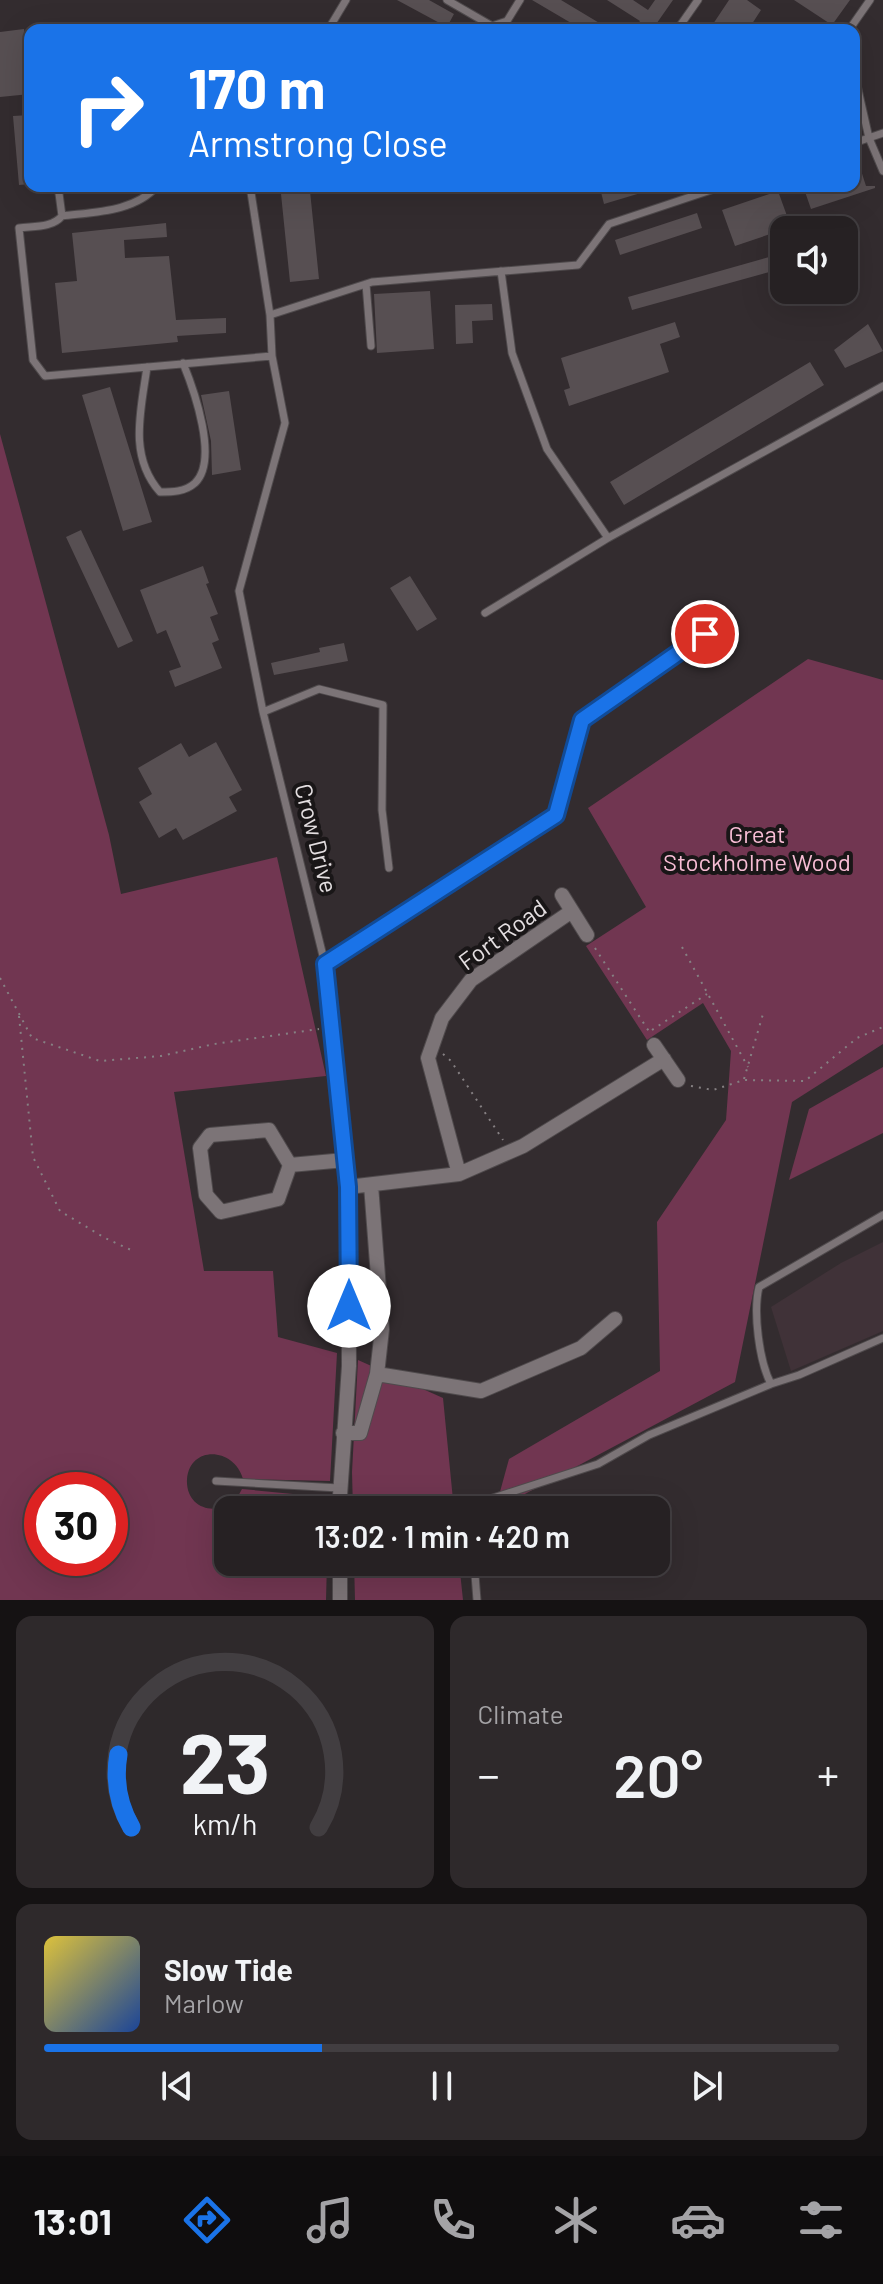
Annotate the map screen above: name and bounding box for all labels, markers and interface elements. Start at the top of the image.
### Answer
text: 170 m [188,53,325,120]
icon: right [56,56,160,160]
text: Armstrong Close [188,121,448,164]
map controls [770,216,858,304]
button: sound [770,216,858,304]
pin [671,600,739,668]
icon: arrive [683,612,727,656]
street label: Crow Drive [289,780,345,896]
park label: Great Stockholme Wood [663,819,851,876]
street label: Fort Road [452,892,552,976]
position arrow [307,1264,391,1348]
speed limit sign: 30 [24,1472,128,1576]
text: 13:02 · 1 min · 420 m [314,1518,570,1554]
text: Climate [478,1698,564,1729]
text: 23 [180,1711,270,1811]
text: 20° [613,1738,703,1810]
text: − [478,1747,500,1800]
text: + [817,1747,839,1800]
text: km/h [192,1806,257,1841]
text: Slow Tide [164,1951,293,1987]
text: Marlow [164,1987,244,2018]
icon: previous [155,2064,199,2108]
icon: pause [420,2064,464,2108]
icon: next [685,2064,729,2108]
icon: directions [179,2192,235,2248]
icon: music [302,2192,358,2248]
icon: phone [425,2192,481,2248]
icon: climate [548,2192,604,2248]
icon: car [670,2192,726,2248]
icon: filters [793,2192,849,2248]
text: 13:01 [33,2199,112,2242]

